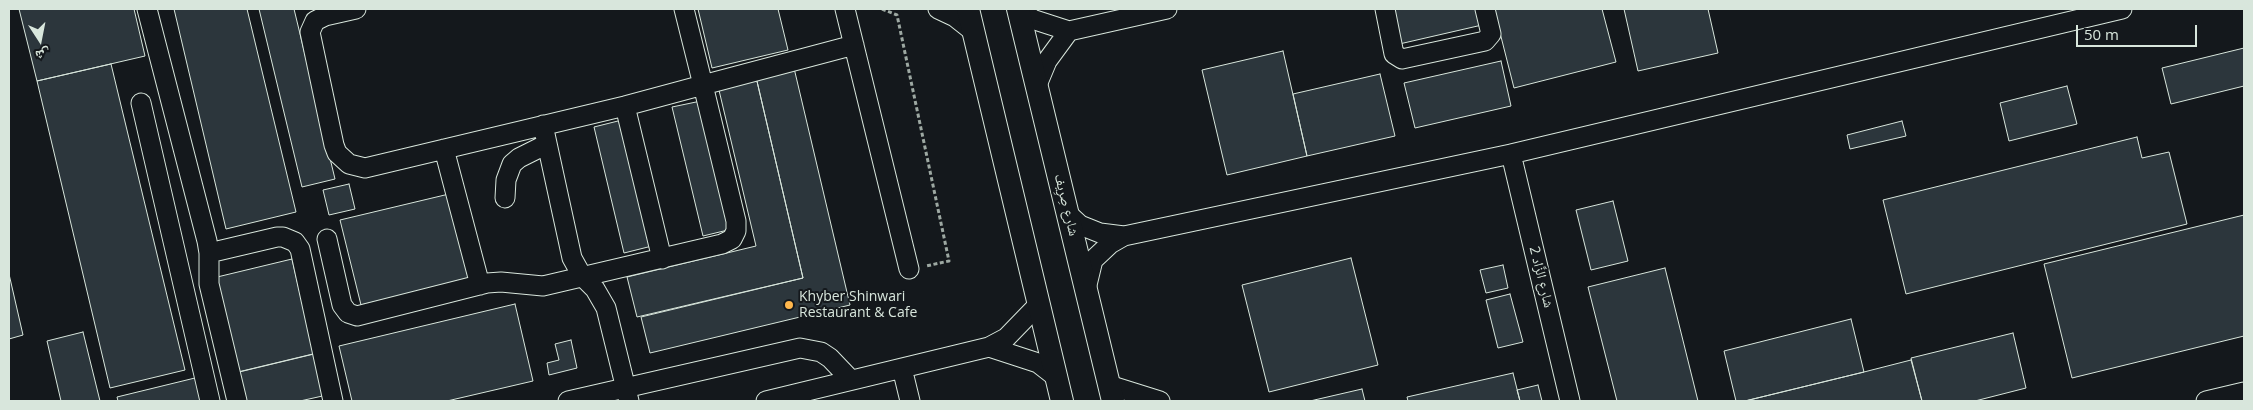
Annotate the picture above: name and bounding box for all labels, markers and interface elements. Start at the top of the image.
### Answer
north arrow [15,15,65,65]
scale bar [2078,15,2199,47]
text: 50 m [2084,24,2119,44]
text: ش [34,44,52,66]
street label: شارع صِرِيف [1050,172,1082,238]
street label: شارع الزَّاد 2 [1525,244,1557,310]
place label: Khyber Shinwari Restaurant & Cafe [799,289,917,322]
marker: Khyber Shinwari Restaurant & Cafe [783,299,795,311]

